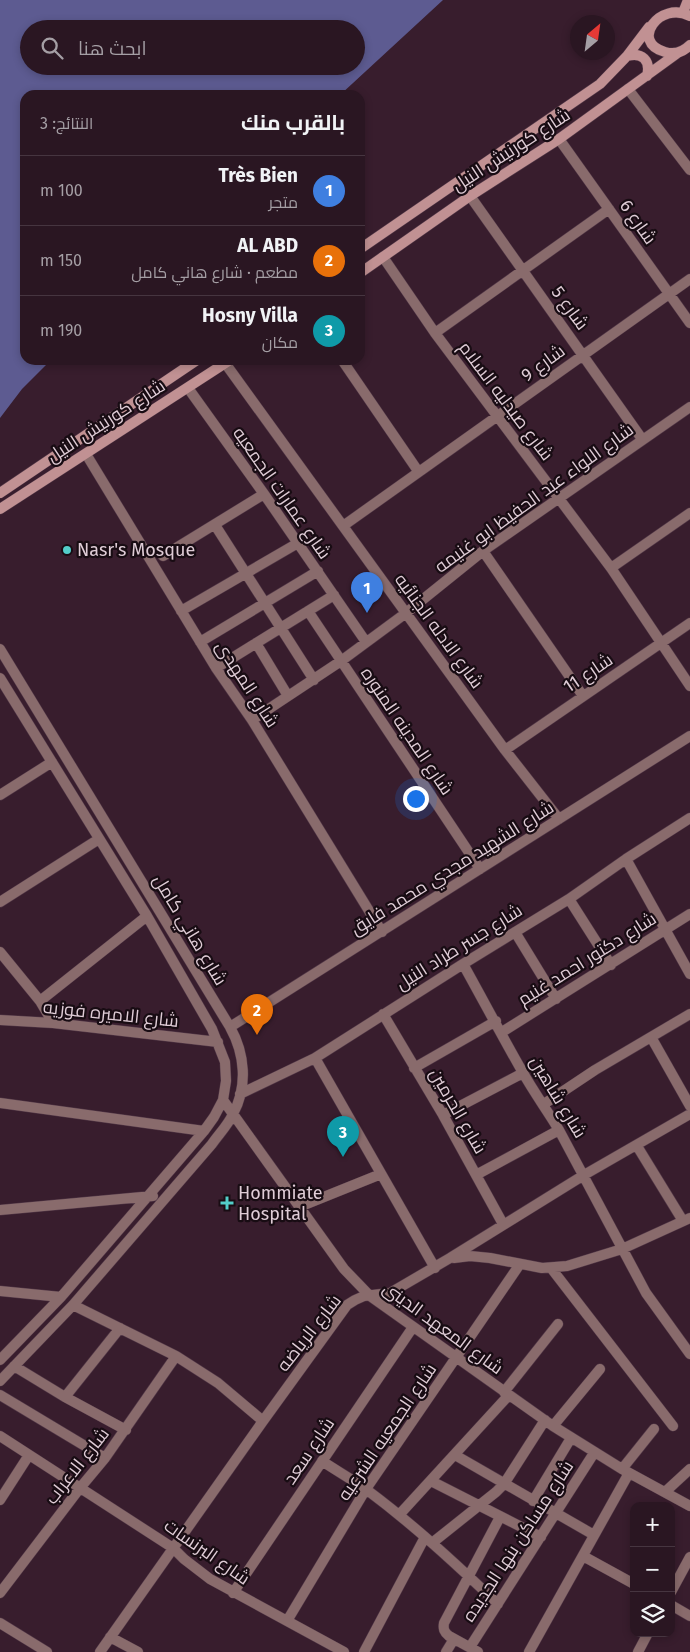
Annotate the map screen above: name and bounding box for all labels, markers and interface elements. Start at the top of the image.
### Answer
north arrow [570,15,615,60]
search box [20,20,365,75]
icon: search [38,34,66,62]
text: ابحث هنا [78,37,147,60]
street label: شارع كورنيش النيل [448,104,575,197]
text: بالقرب منك [241,110,345,136]
text: النتائج: 3 [40,114,93,133]
text: Très Bien [219,164,298,187]
text: 100 m [40,181,83,200]
text: 1 [325,181,333,200]
text: متجر [269,193,298,212]
street label: شارع 6 [614,196,661,249]
text: AL ABD [237,234,298,257]
text: 150 m [40,251,82,270]
text: 2 [325,251,333,270]
text: مطعم · شارع هاني كامل [131,263,298,282]
street label: شارع 5 [546,282,593,335]
text: Hosny Villa [202,304,298,327]
text: 190 m [40,321,82,340]
text: 3 [325,321,333,340]
text: مكان [262,333,298,352]
street label: شارع صيدليه السلام [453,337,558,465]
street label: شارع 9 [517,340,570,387]
street label: شارع كورنيش النيل [43,375,170,468]
street label: شارع اللواء عبد الحفيظ ابو غنيمه [430,418,638,578]
street label: شارع عمارات الجمعيه [227,423,336,564]
place label: Nasr's Mosque [77,539,195,561]
marker: Nasr's Mosque [61,544,73,556]
street label: شارع الادله الجنائيه [389,569,488,693]
pin: 1 [351,572,383,613]
street label: شارع المهدى [210,636,283,732]
street label: شارع 11 [559,649,618,698]
street label: شارع المدينه المنوره [355,663,458,800]
your location [403,786,429,812]
street label: شارع الشهيد مجدي محمد فايق [346,796,559,942]
street label: شارع هاني كامل [146,871,232,991]
street label: شارع جسر طراد النيل [392,899,527,996]
street label: شارع دكتور احمد غنيم [514,907,661,1011]
pin: 2 [241,994,273,1035]
street label: شارع الاميره فوزيه [42,996,180,1033]
street label: شارع شاهين [524,1052,591,1143]
street label: شارع الحرمين [424,1064,491,1158]
pin: 3 [327,1116,359,1157]
place label: Hommiate Hospital [238,1182,323,1225]
marker: Hommiate Hospital [220,1196,234,1210]
street label: شارع المعهد الدينى [378,1277,508,1380]
street label: شارع الرياضه [272,1290,347,1376]
street label: شارع الجمعيه الشرعيه [333,1359,442,1505]
street label: شارع سعد [279,1414,340,1489]
street label: شارع الاعراب [40,1423,115,1509]
street label: شارع مساكن بنها الجديده [458,1456,579,1626]
map controls [630,1502,675,1637]
button: + [630,1502,675,1547]
street label: شارع البرنسات [159,1514,254,1590]
button: − [630,1547,675,1592]
button: layers [630,1592,675,1637]

